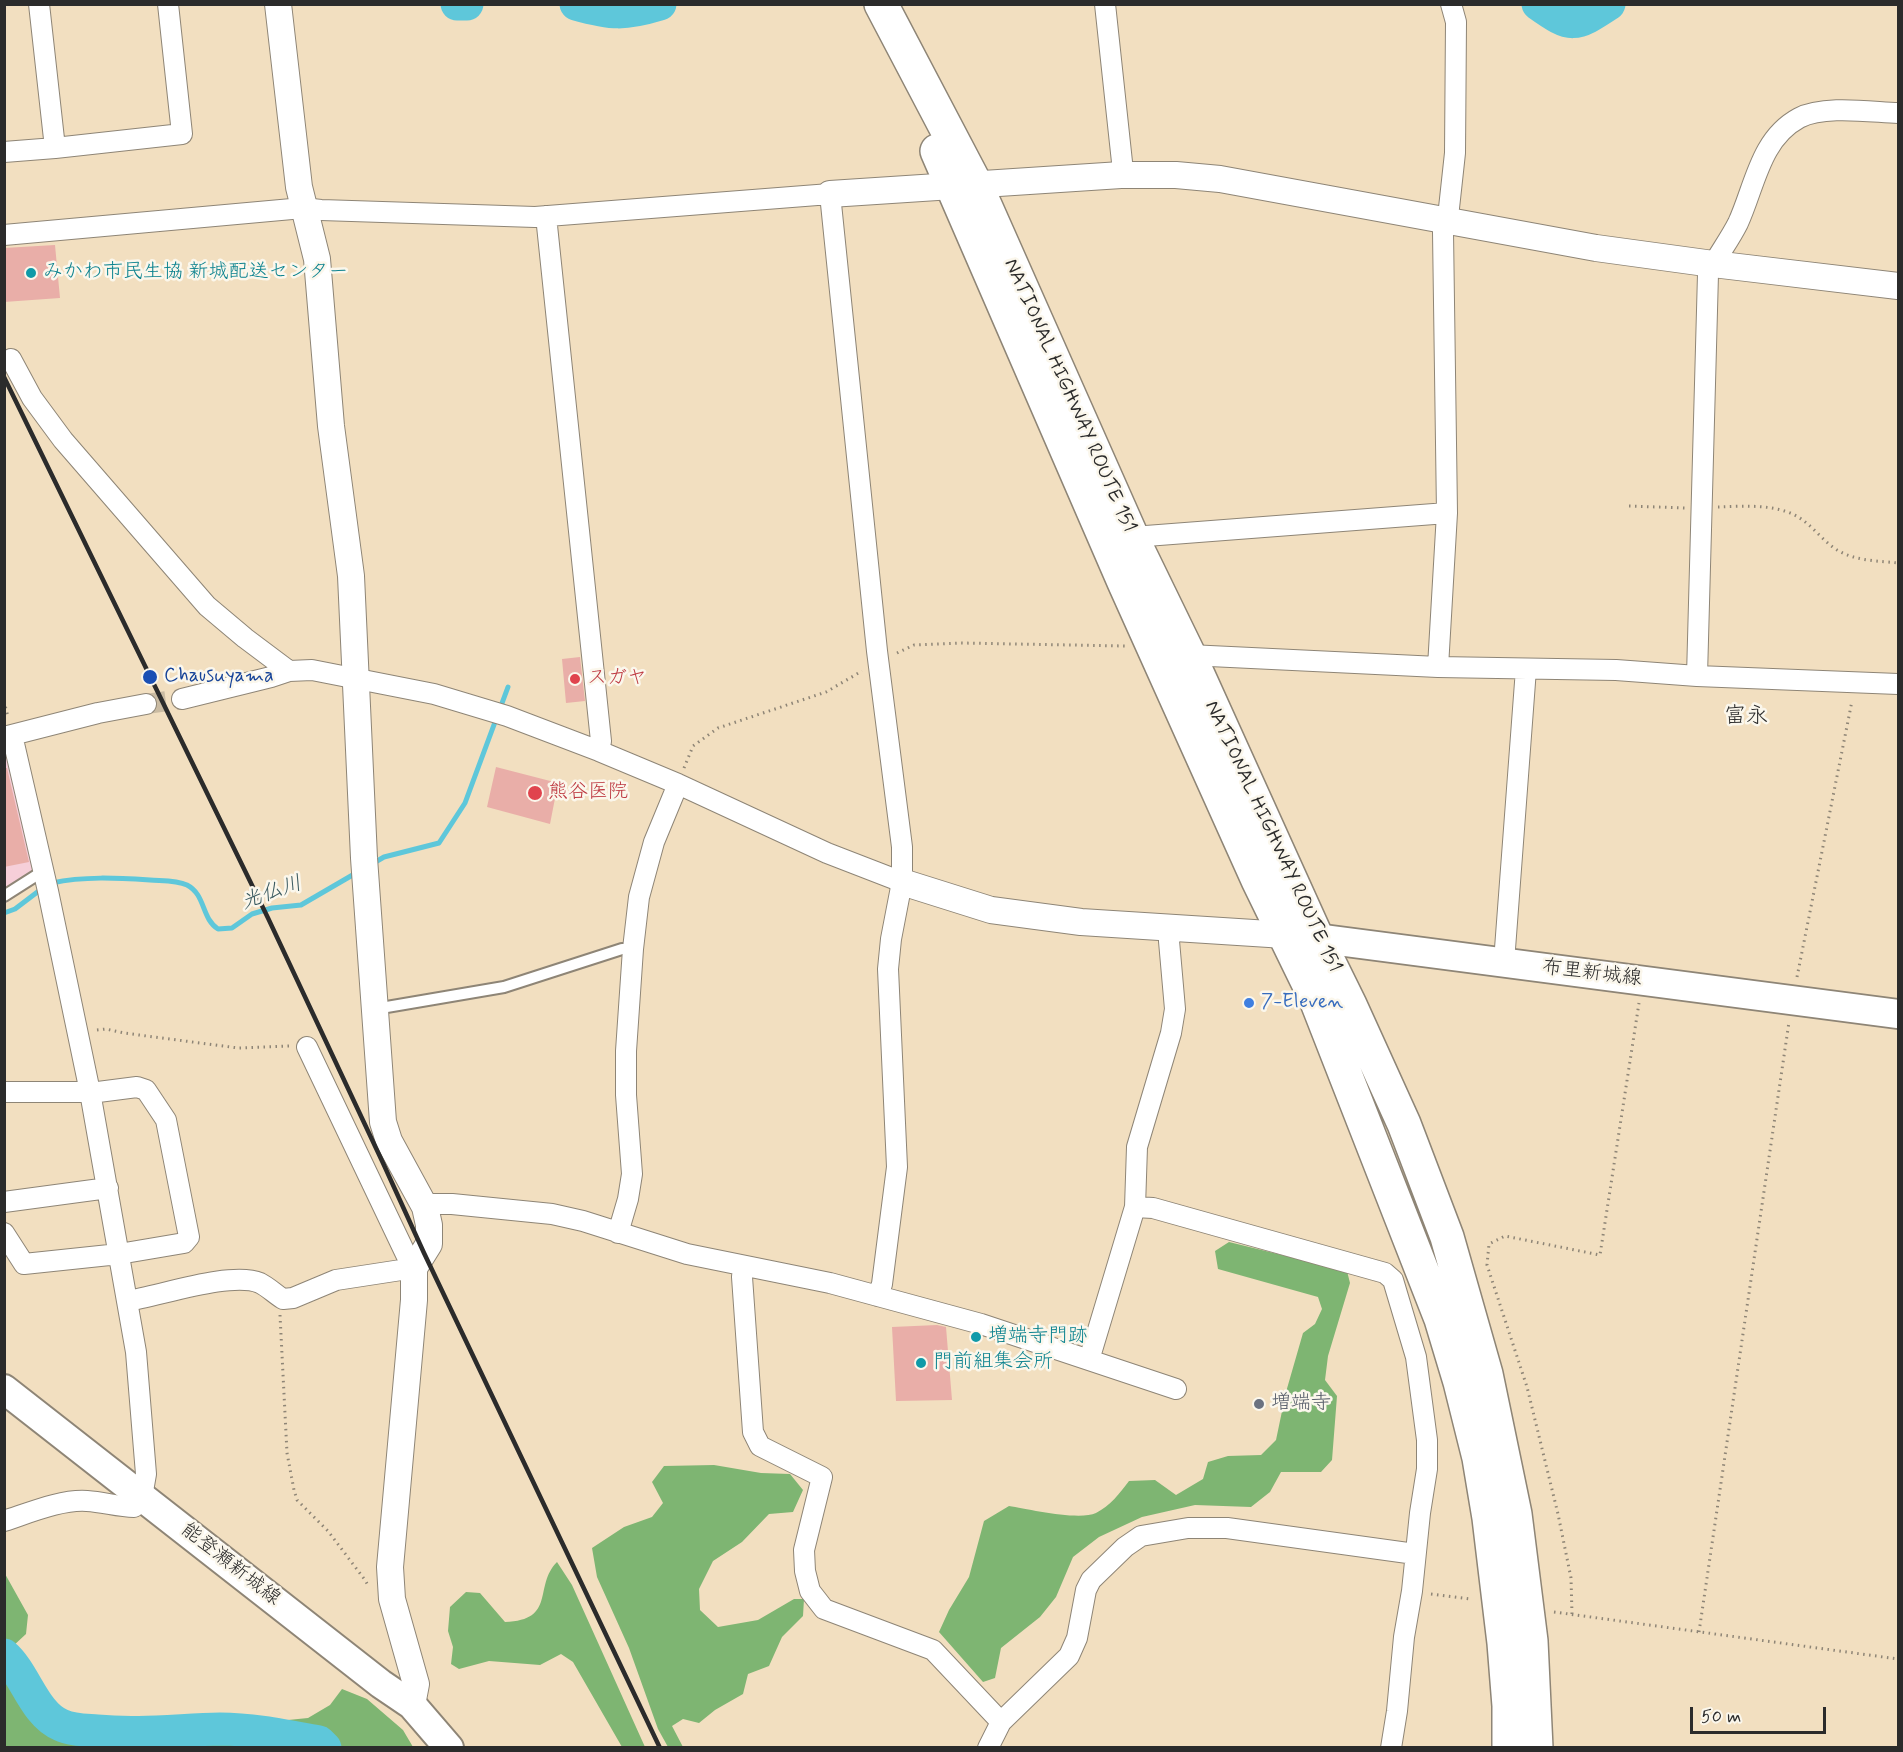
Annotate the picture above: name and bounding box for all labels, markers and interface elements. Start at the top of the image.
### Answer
street label: NATIONAL HIGHWAY ROUTE 151 [998,256,1140,536]
place label: みかわ市民生協 新城配送センター [43,261,348,285]
marker: みかわ市民生協 新城配送センター [24,266,38,280]
place label: Chausuyama [164,665,274,689]
place label: スガヤ [587,667,647,691]
marker: Chausuyama [141,668,159,686]
marker: スガヤ [568,672,582,686]
street label: NATIONAL HIGHWAY ROUTE 151 [1198,697,1346,977]
district label: 富永 [1724,704,1768,730]
place label: 熊谷医院 [548,781,628,805]
marker: 熊谷医院 [526,784,544,802]
water label: 光仏川 [238,872,306,916]
street label: 布里新城線 [1541,956,1643,992]
place label: 7-Eleven [1261,991,1343,1015]
marker: 7-Eleven [1242,996,1256,1010]
place label: 増端寺門跡 [988,1325,1088,1349]
marker: 増端寺門跡 [969,1330,983,1344]
place label: 門前組集会所 [933,1351,1053,1375]
marker: 門前組集会所 [914,1356,928,1370]
place label: 増端寺 [1271,1392,1331,1416]
marker: 増端寺 [1252,1397,1266,1411]
street label: 能登瀬新城線 [175,1519,285,1611]
scale bar [1693,1695,1830,1733]
text: 50 m [1701,1705,1741,1729]

